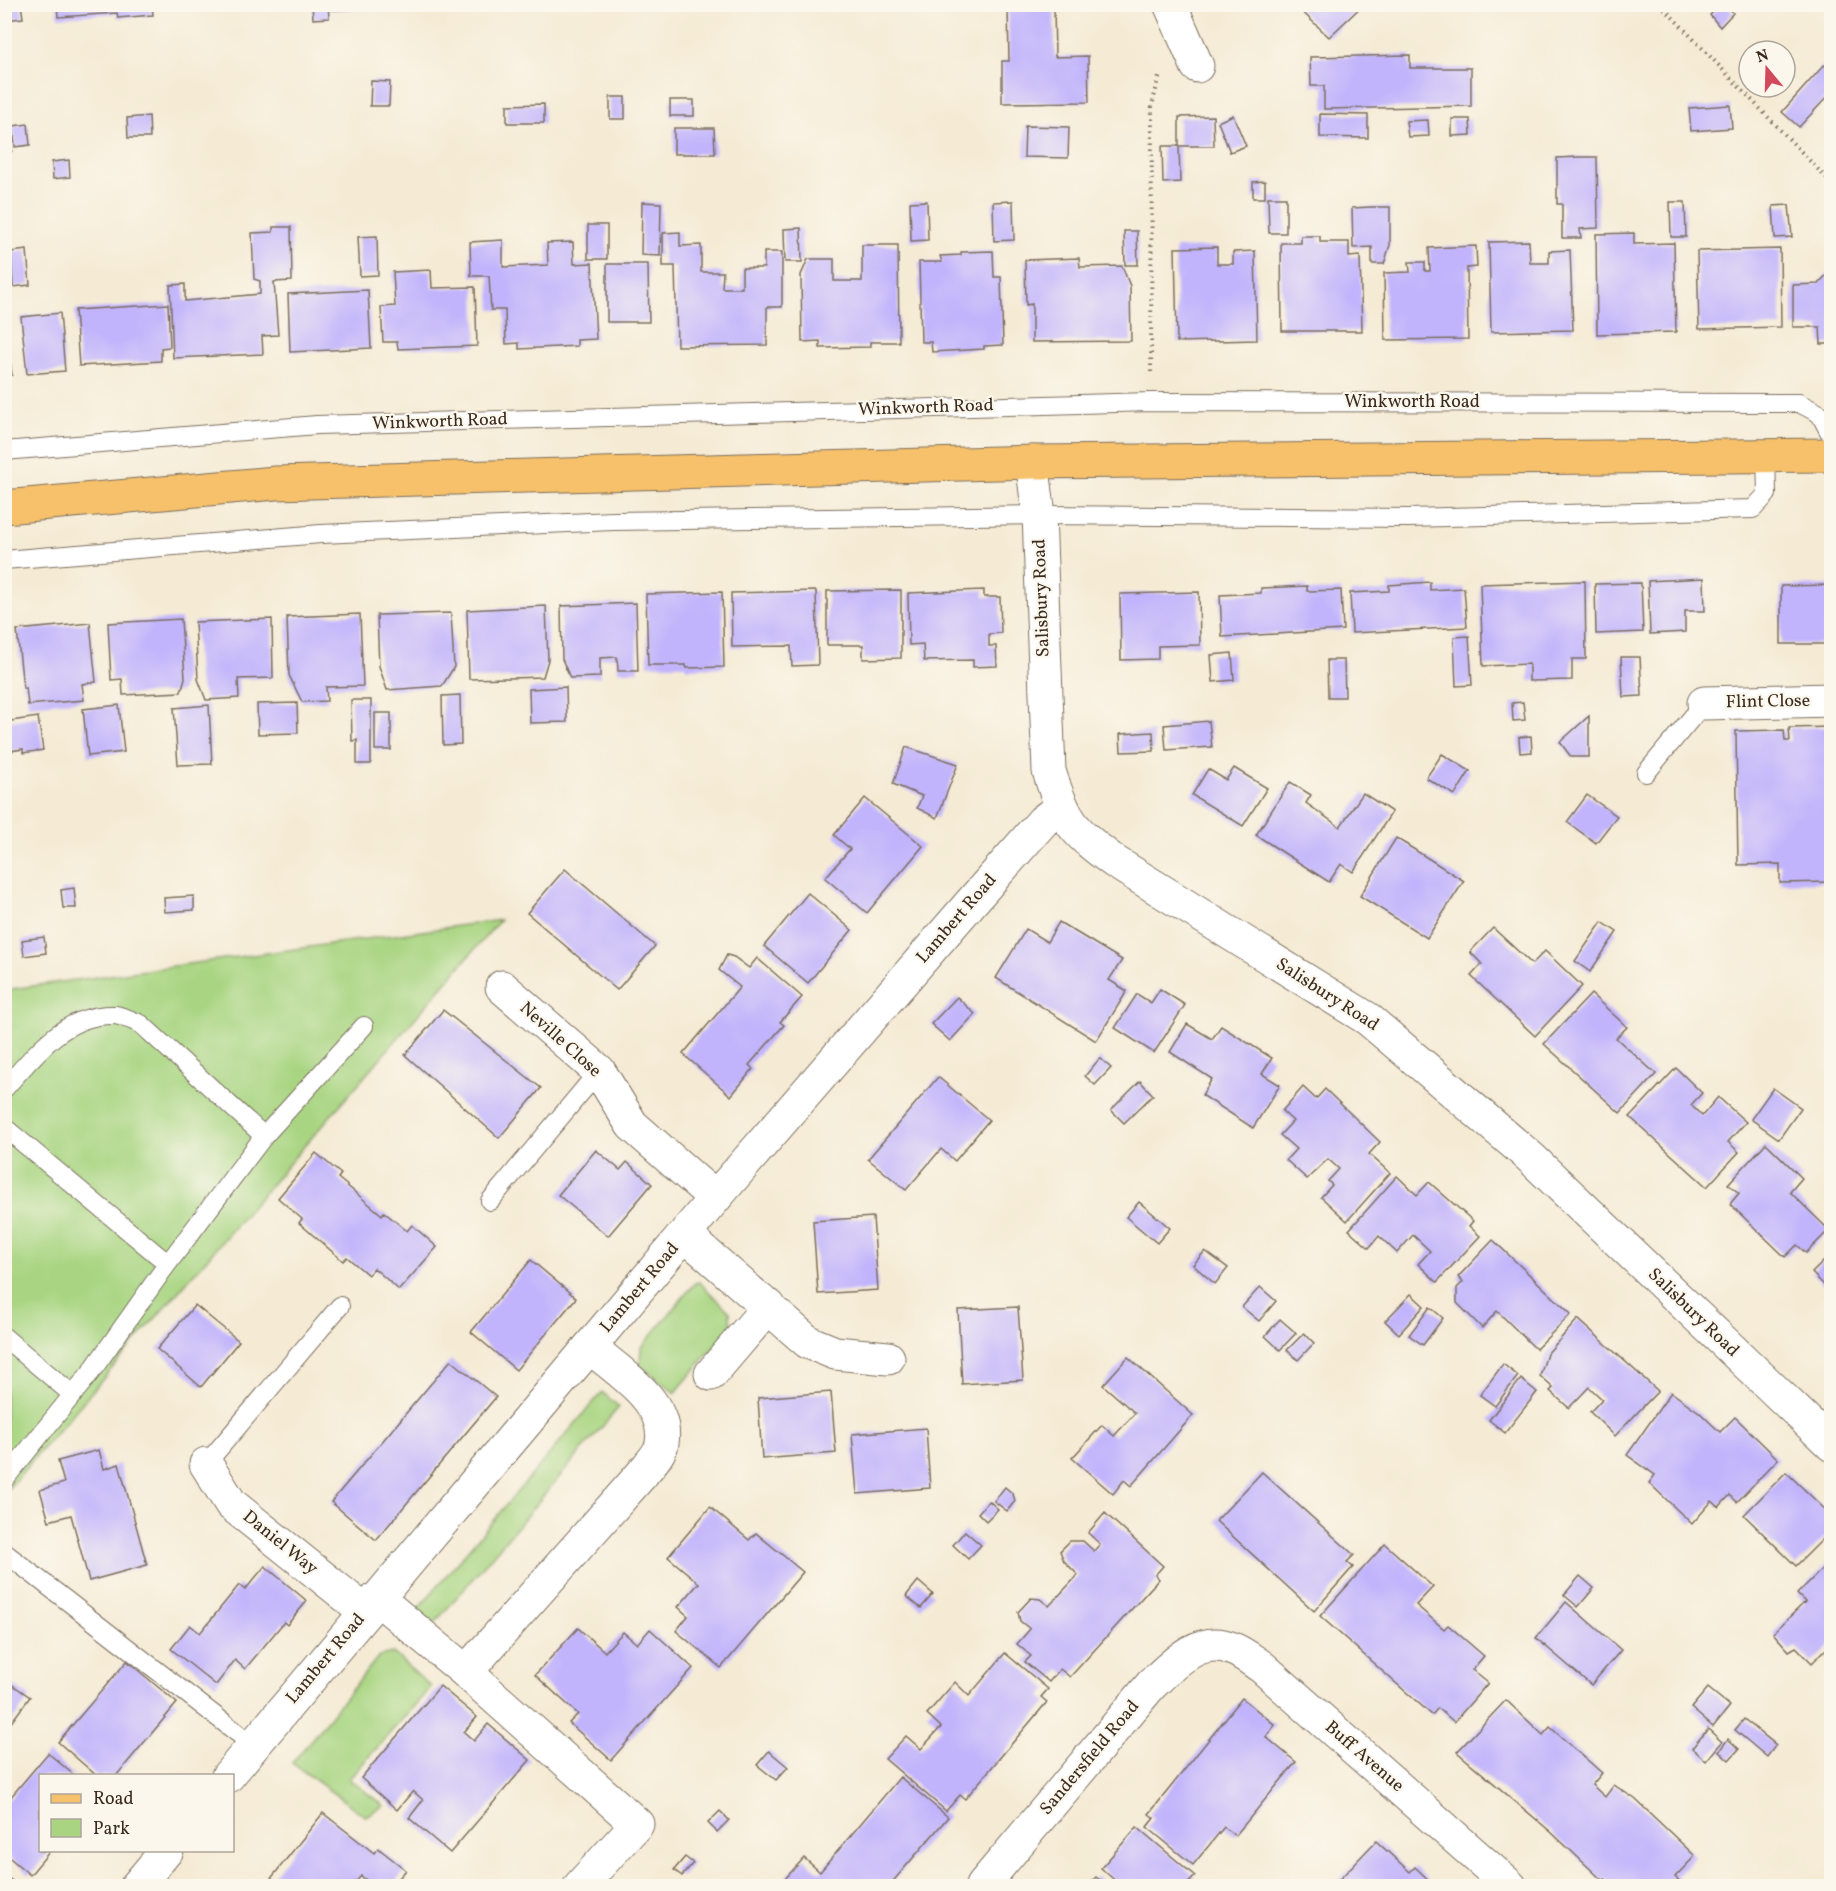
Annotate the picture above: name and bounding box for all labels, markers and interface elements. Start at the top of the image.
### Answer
north arrow [1737,39,1797,99]
text: N [1754,44,1772,69]
street label: Winkworth Road [1344,390,1480,415]
street label: Winkworth Road [858,393,994,423]
street label: Winkworth Road [372,407,508,437]
street label: Salisbury Road [1027,538,1057,658]
street label: Flint Close [1726,689,1810,715]
street label: Lambert Road [911,869,1003,969]
street label: Salisbury Road [1271,952,1383,1038]
street label: Neville Close [514,996,606,1084]
street label: Lambert Road [595,1237,685,1339]
street label: Salisbury Road [1642,1263,1744,1363]
street label: Daniel Way [237,1505,323,1581]
street label: Lambert Road [281,1608,371,1710]
street label: Sandersfield Road [1034,1695,1146,1821]
street label: Buff Avenue [1319,1716,1409,1798]
legend [39,1774,234,1852]
text: Road [93,1787,134,1812]
text: Park [93,1817,130,1842]

